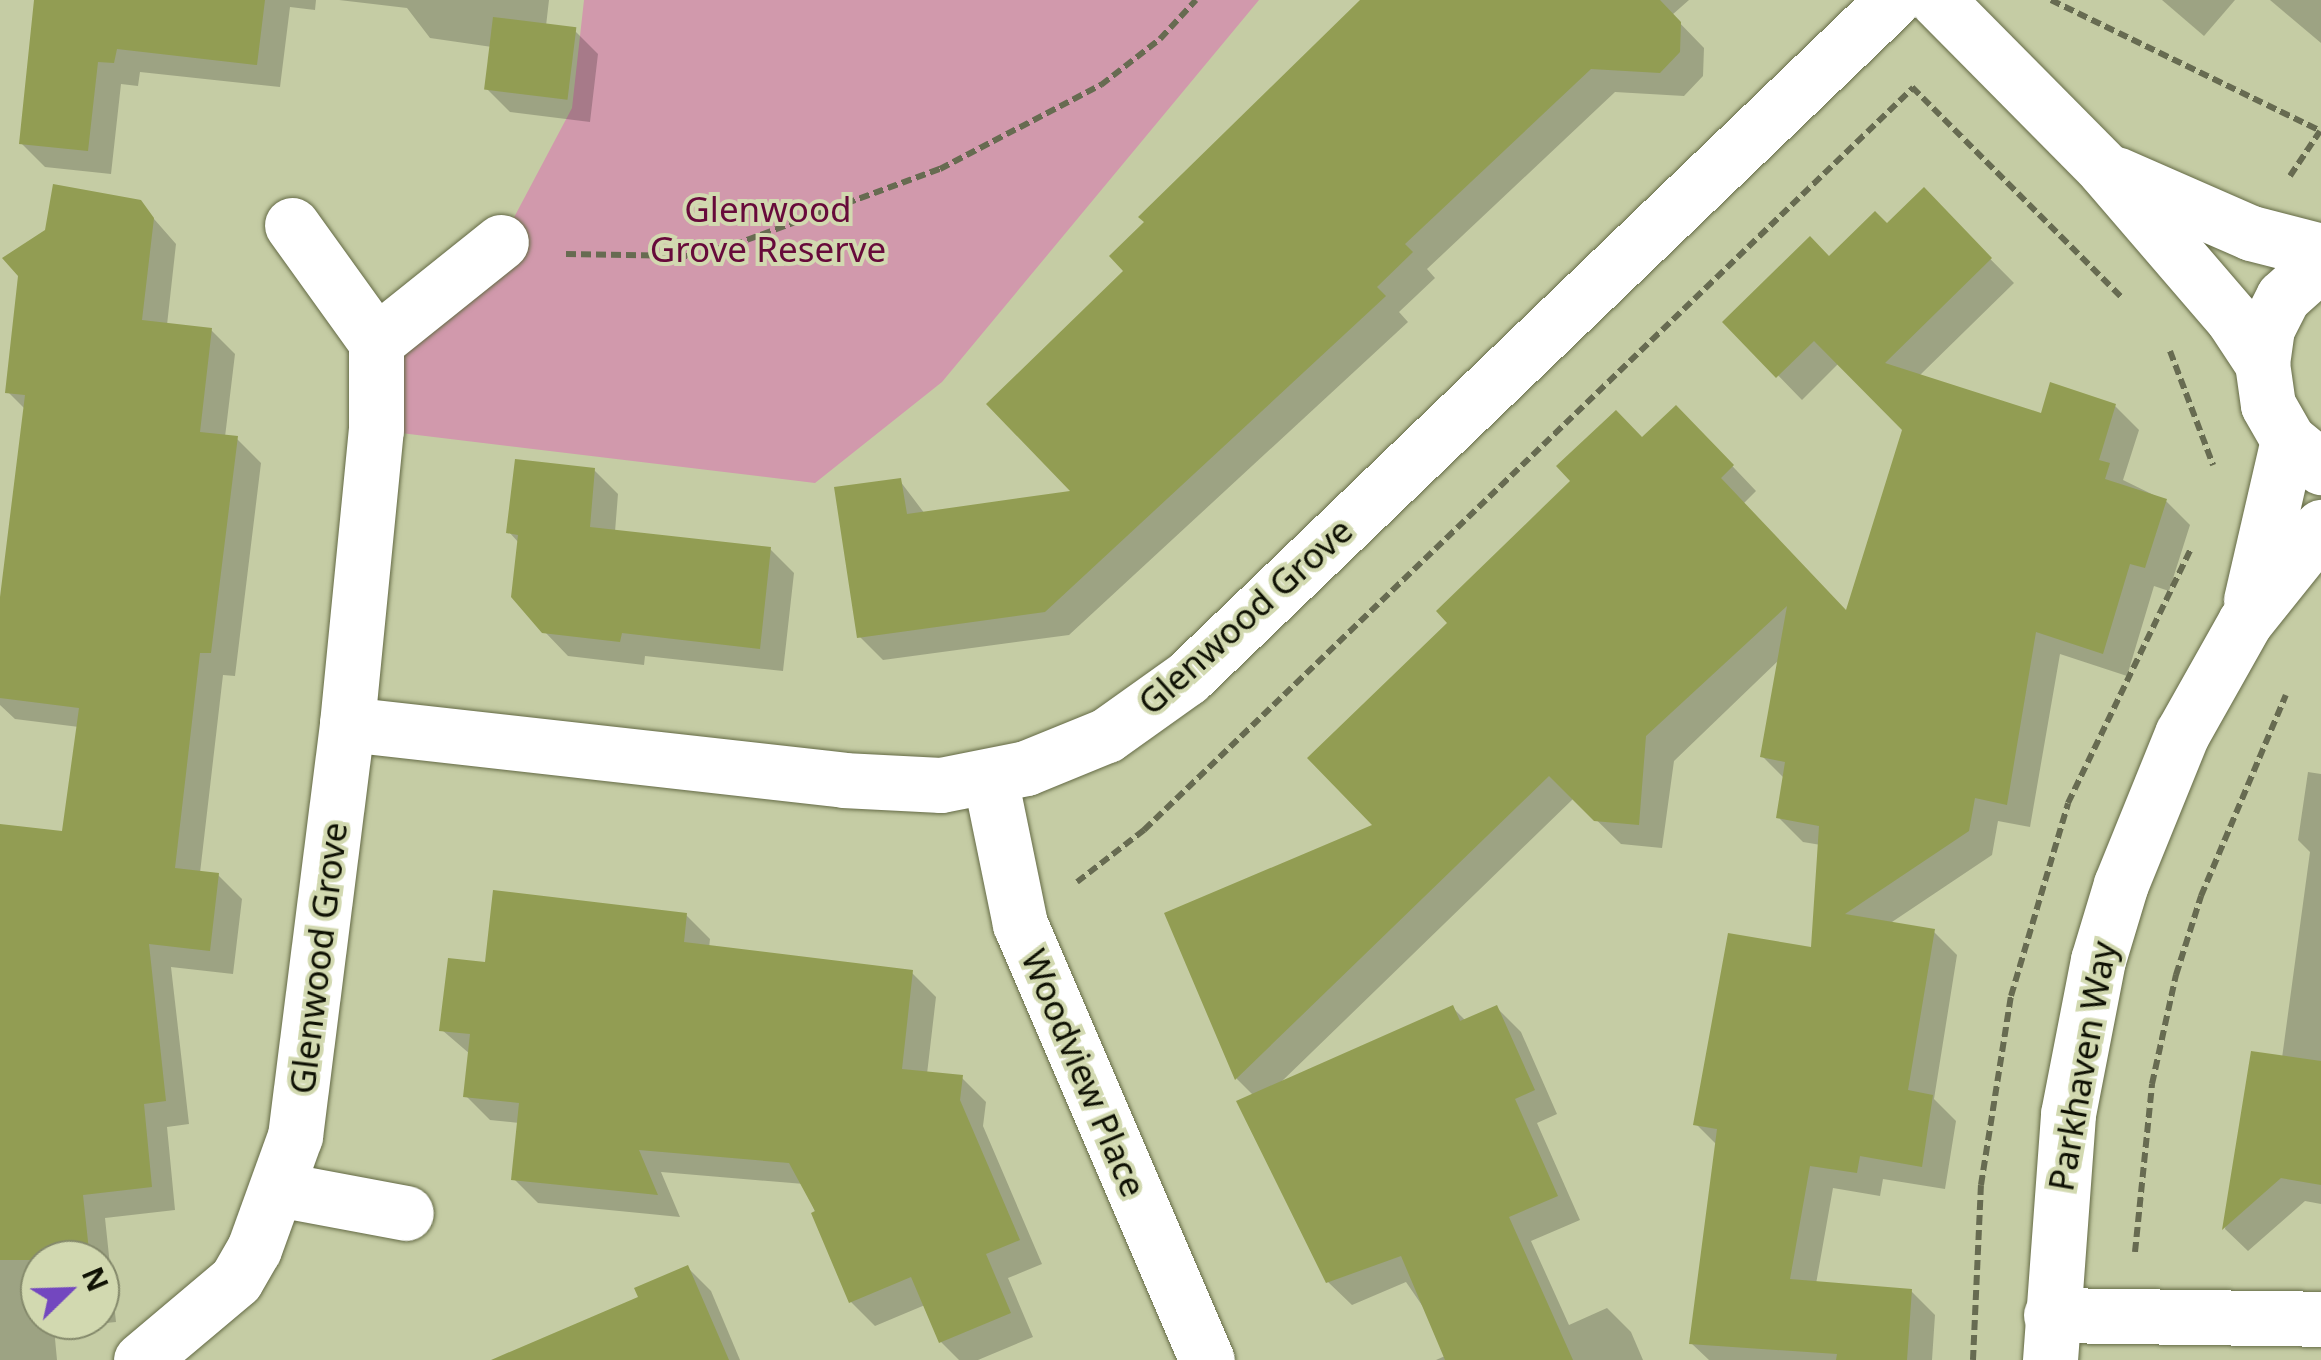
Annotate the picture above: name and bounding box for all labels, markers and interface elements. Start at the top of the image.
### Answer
park label: Glenwood Grove Reserve [650,188,886,270]
street label: Glenwood Grove [1129,509,1361,723]
street label: Glenwood Grove [280,820,356,1096]
street label: Parkhaven Way [2039,938,2125,1194]
street label: Woodview Place [1013,943,1155,1203]
north arrow [20,1240,120,1340]
text: N [74,1261,118,1297]

